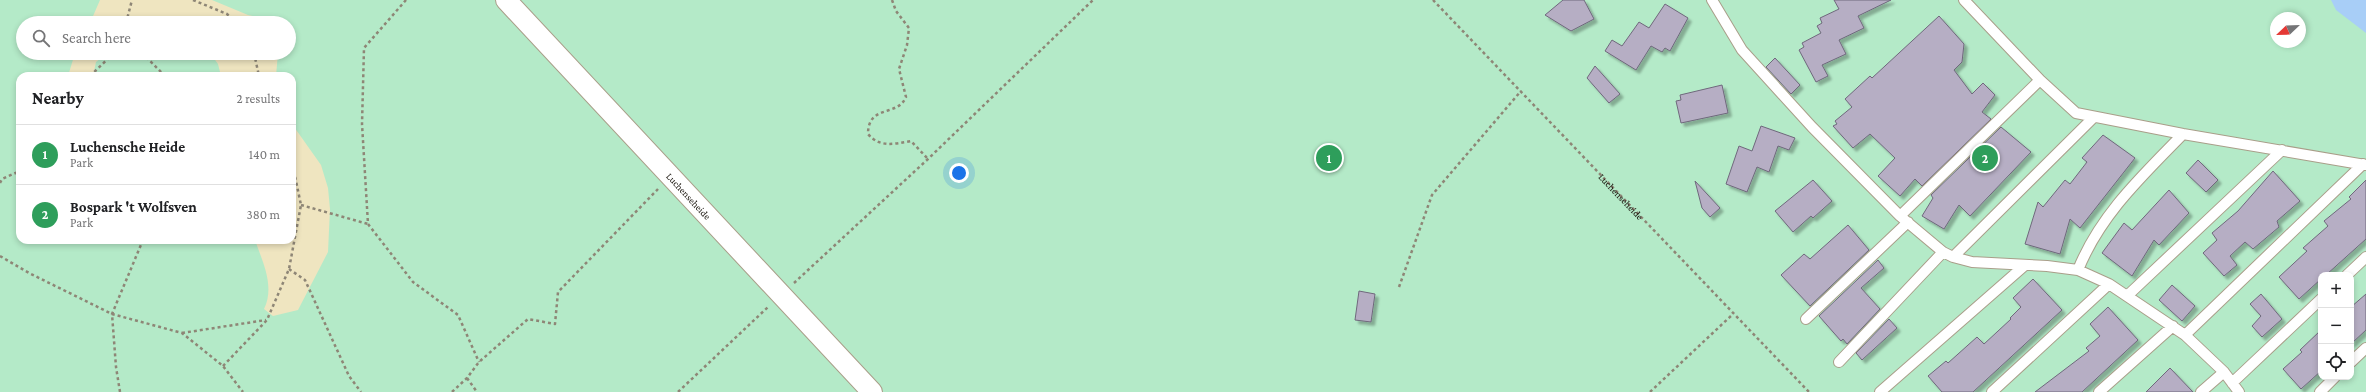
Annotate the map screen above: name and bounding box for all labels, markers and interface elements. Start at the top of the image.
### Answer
north arrow [2270,12,2306,48]
search box [16,16,296,60]
icon: search [30,27,52,49]
text: Search here [62,30,131,46]
text: Nearby [32,89,84,108]
text: 2 results [237,91,280,106]
text: Luchensche Heide [70,139,185,155]
pin: 1 [1316,143,1342,173]
pin: 2 [1972,143,1998,173]
text: 1 [43,147,47,162]
text: 140 m [249,147,280,162]
text: Park [70,155,93,170]
your location [949,163,969,183]
street label: Luchenseheide [664,171,713,222]
street label: Luchenseheide [1596,171,1646,223]
text: Bospark 't Wolfsven [70,199,197,215]
text: 2 [42,207,48,222]
text: 380 m [247,207,280,222]
text: Park [70,215,93,230]
map controls [2318,272,2354,380]
button: + [2318,272,2354,308]
button: − [2318,308,2354,344]
button: locate [2318,344,2354,380]

